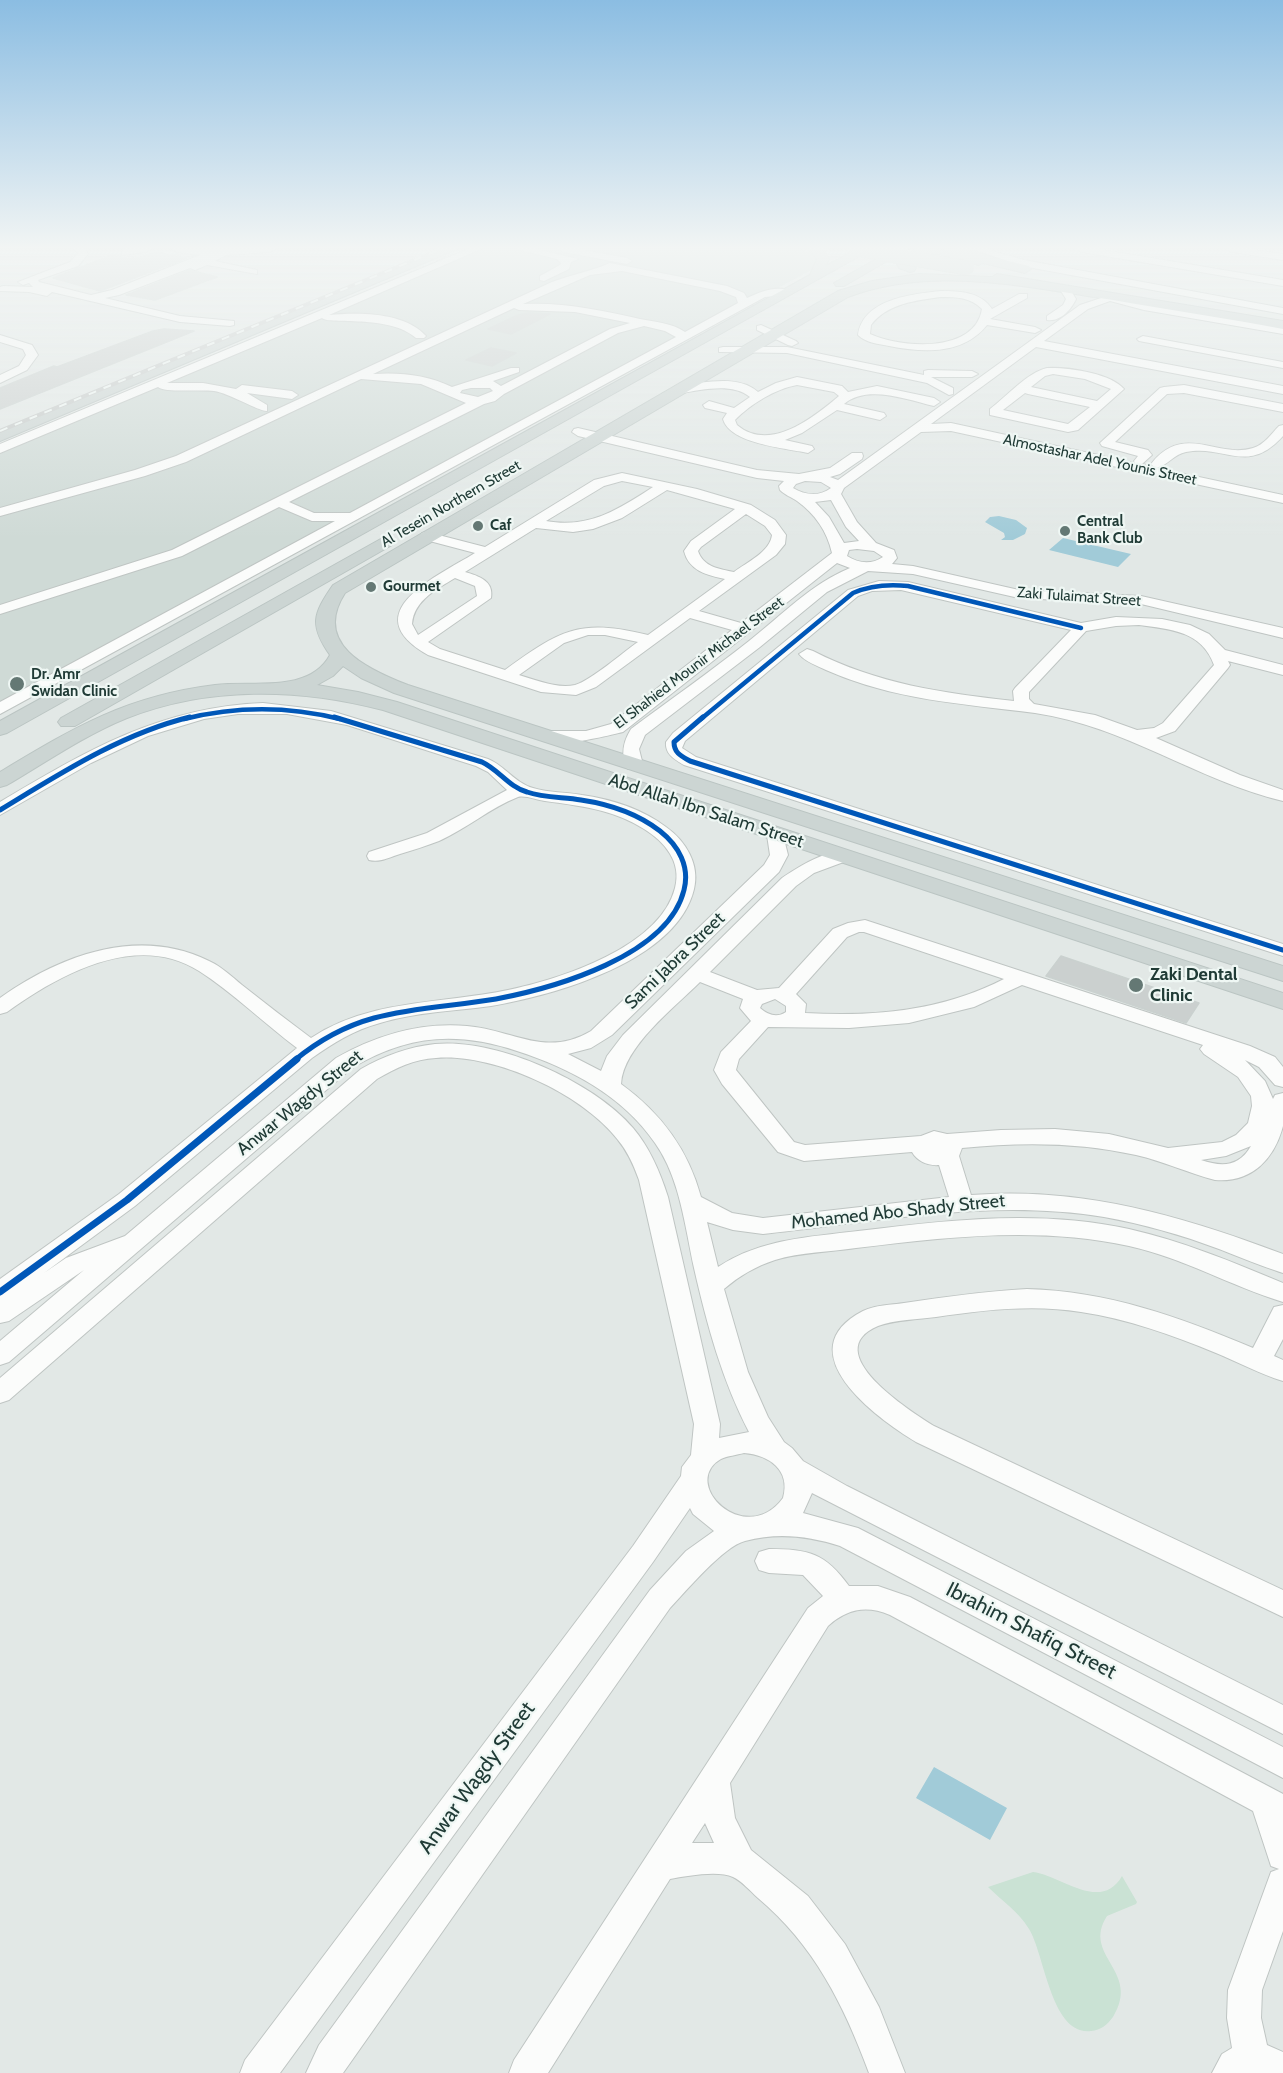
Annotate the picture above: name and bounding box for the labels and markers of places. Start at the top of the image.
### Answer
place label: Central Bank Club [1077,513,1143,548]
place label: Caf [490,517,512,535]
marker: Caf [471,519,485,533]
marker: Central Bank Club [1058,524,1072,538]
place label: Gourmet [383,578,441,596]
marker: Gourmet [364,580,378,594]
place label: Dr. Amr Swidan Clinic [31,666,117,701]
marker: Dr. Amr Swidan Clinic [8,675,26,693]
place label: Zaki Dental Clinic [1150,964,1238,1006]
marker: Zaki Dental Clinic [1127,976,1145,994]

